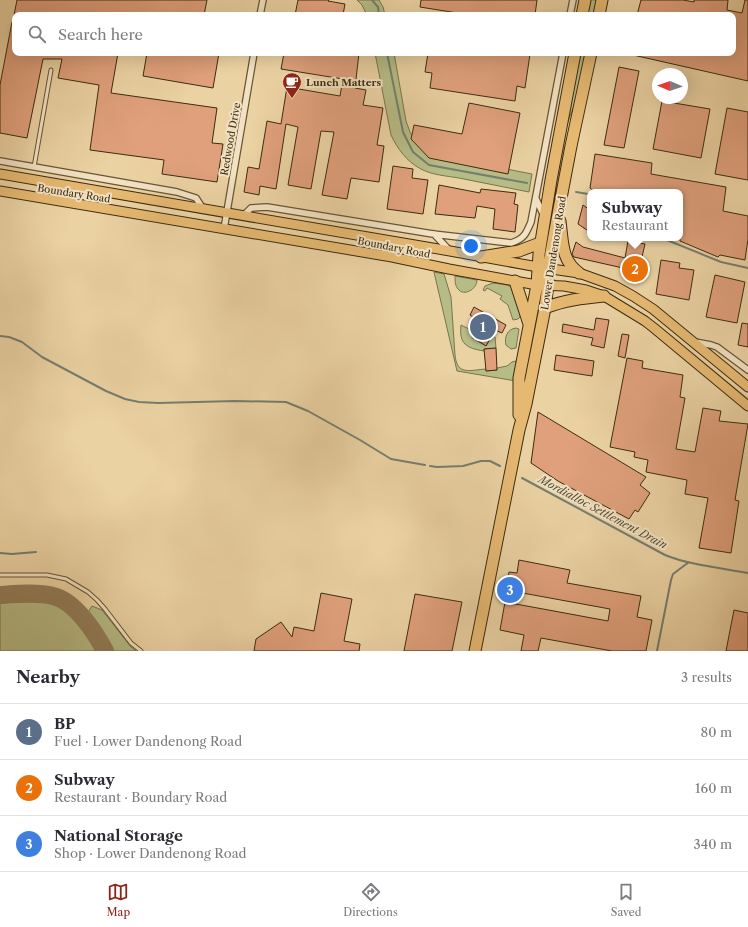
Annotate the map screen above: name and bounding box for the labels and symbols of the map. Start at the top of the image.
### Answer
north arrow [652,68,688,104]
cafe icon: Lunch Matters [281,71,303,99]
place label: Lunch Matters [306,76,382,89]
street label: Redwood Drive [218,101,243,177]
street label: Boundary Road [36,181,111,206]
street label: Lower Dandenong Road [538,195,569,311]
street label: Boundary Road [356,234,431,261]
your location [461,236,481,256]
pin: 2 [622,254,648,284]
pin: 1 [470,312,496,342]
water label: Mordialloc Settlement Drain [535,471,670,552]
pin: 3 [497,575,523,605]

